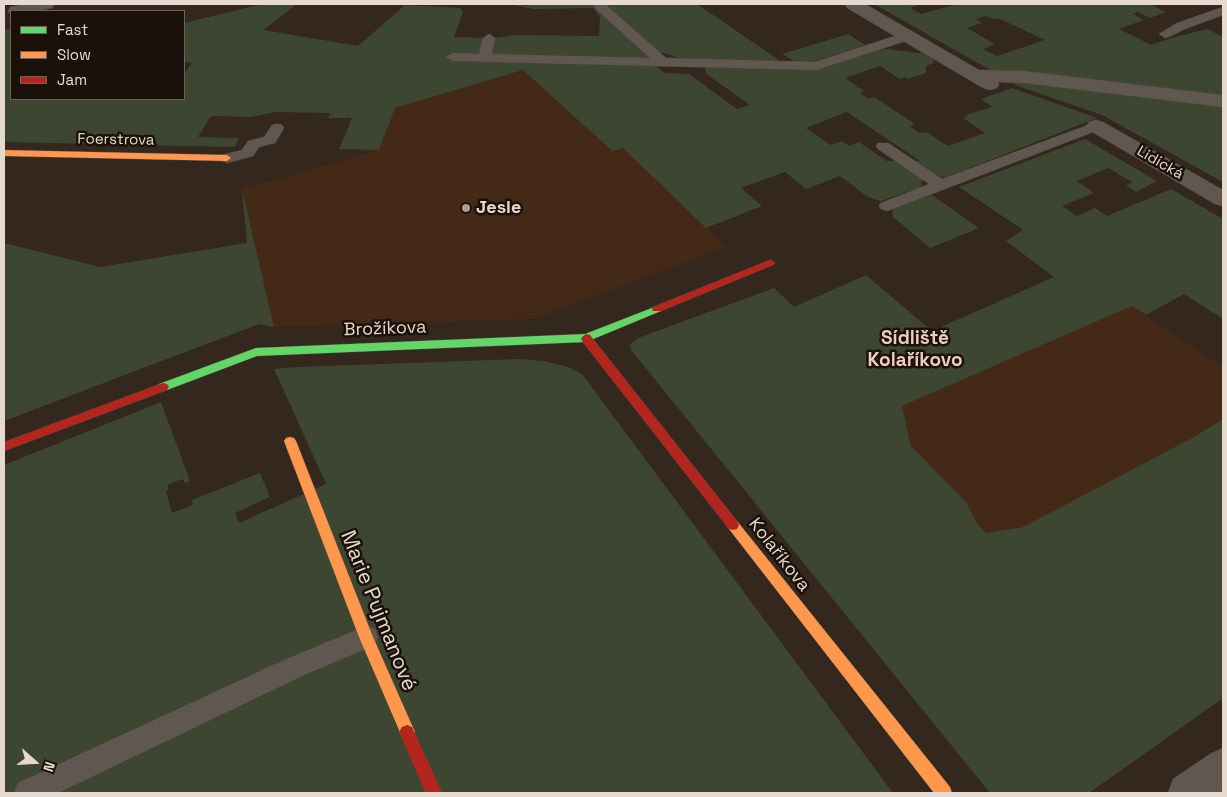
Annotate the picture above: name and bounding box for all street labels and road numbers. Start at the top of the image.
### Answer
street label: Foerstrova [77,130,155,150]
street label: Lidická [1134,143,1186,183]
street label: Brožíkova [343,317,427,341]
street label: Kolaříkova [744,514,814,596]
street label: Marie Pujmanové [334,527,422,695]

